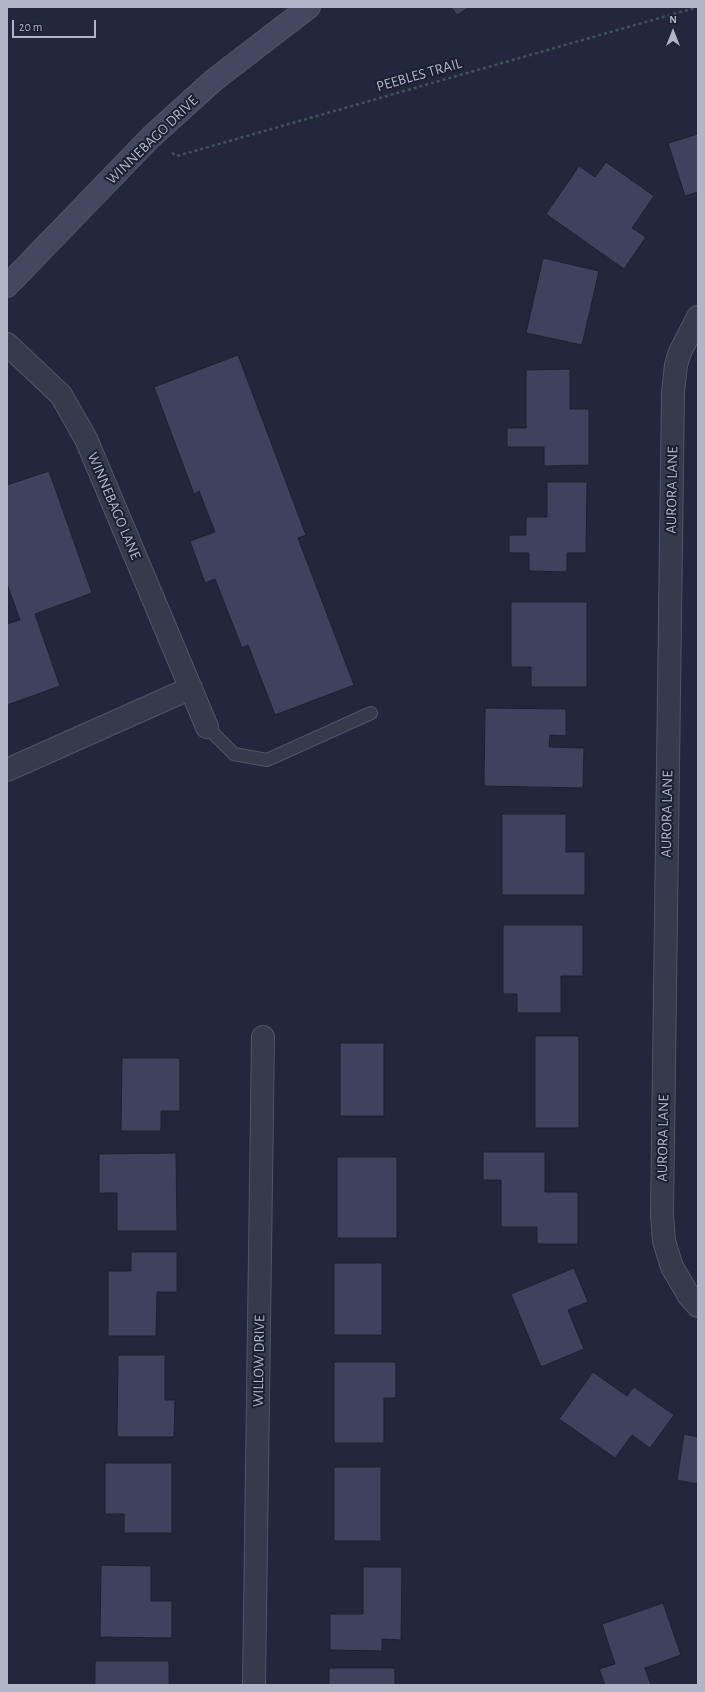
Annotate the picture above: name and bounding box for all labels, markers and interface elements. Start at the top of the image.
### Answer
scale bar [14,12,98,38]
north arrow [653,12,693,52]
text: N [669,14,677,25]
text: 20 m [19,21,42,33]
street label: PEEBLES TRAIL [374,54,464,96]
street label: WINNEBAGO DRIVE [103,92,201,188]
street label: AURORA LANE [662,446,682,534]
street label: WINNEBAGO LANE [83,450,145,562]
street label: AURORA LANE [657,770,677,858]
street label: AURORA LANE [653,1094,673,1182]
street label: WILLOW DRIVE [249,1315,269,1407]

